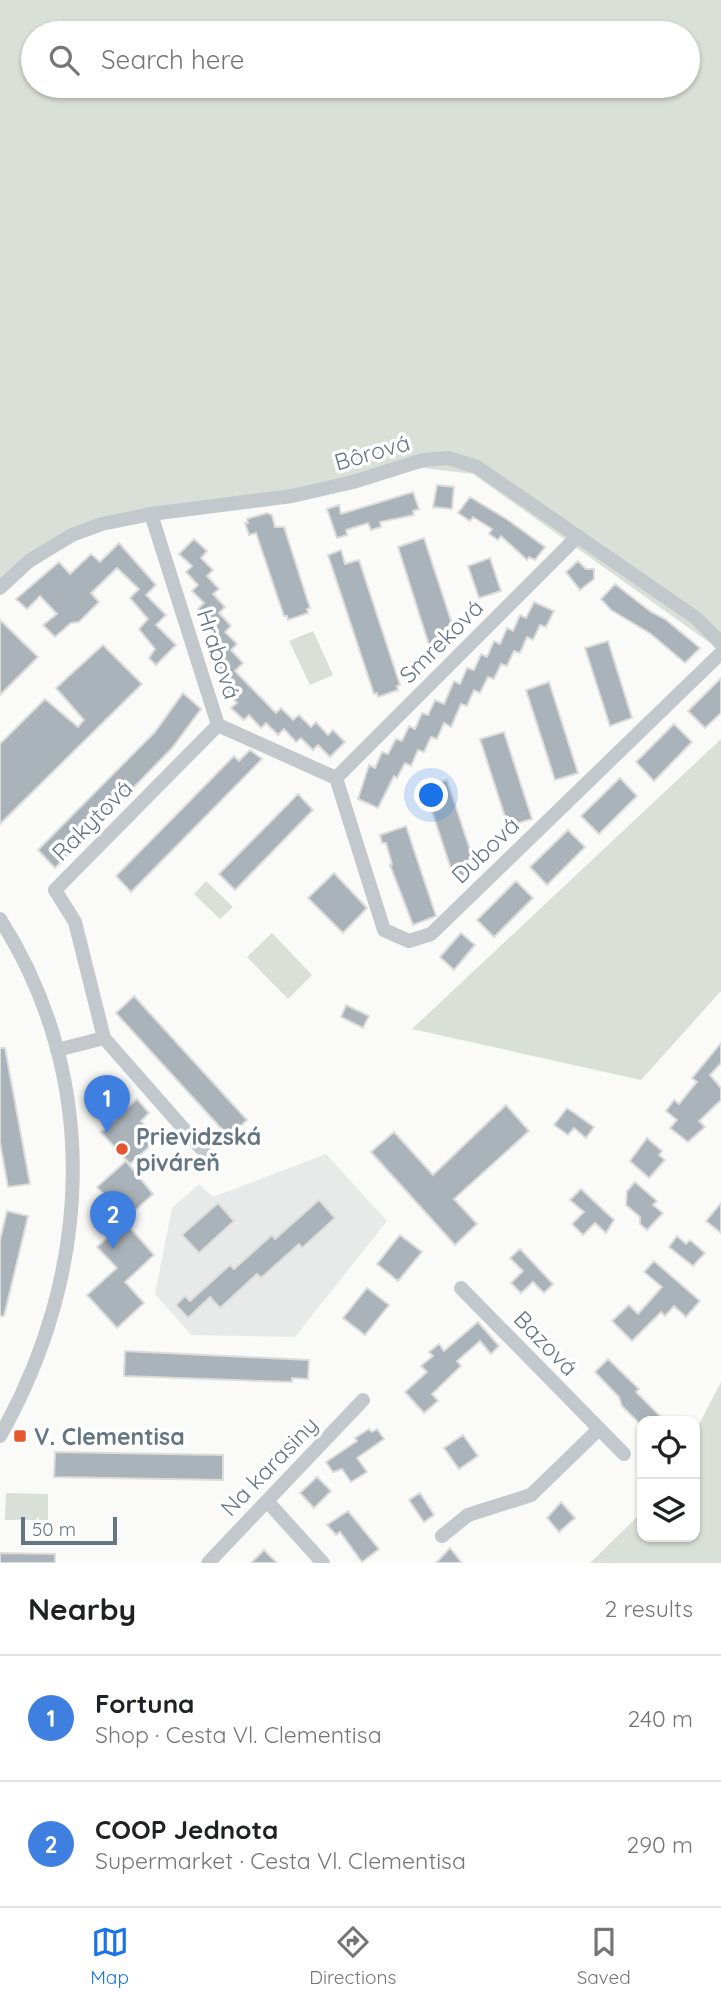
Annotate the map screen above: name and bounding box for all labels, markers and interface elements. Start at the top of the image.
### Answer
search box [21,21,700,98]
icon: search [45,41,83,79]
text: Search here [101,43,245,76]
street label: Bôrová [331,427,413,477]
street label: Smreková [393,593,489,689]
street label: Hrabová [191,605,247,703]
street label: Rakytová [46,774,138,866]
your location [414,778,448,812]
street label: Dubová [445,811,525,889]
pin: 1 [84,1075,130,1133]
place label: Prievidzská piváreň [136,1122,261,1177]
marker: Prievidzská piváreň [114,1141,130,1157]
pin: 2 [90,1191,136,1249]
street label: Bazová [508,1304,584,1382]
street label: Na karasiny [214,1410,324,1522]
map controls [637,1416,700,1542]
button: locate [637,1416,700,1479]
place label: V. Clementisa [34,1422,185,1451]
marker: V. Clementisa [12,1428,28,1444]
button: layers [637,1479,700,1542]
scale bar [21,1514,117,1546]
text: 50 m [32,1517,76,1541]
text: Nearby [28,1590,136,1628]
text: 2 results [604,1594,693,1623]
text: Fortuna [95,1687,194,1720]
text: 1 [47,1704,55,1733]
text: 240 m [628,1704,693,1733]
text: Shop · Cesta Vl. Clementisa [95,1720,382,1749]
text: COOP Jednota [95,1813,278,1846]
text: 2 [44,1830,58,1859]
text: 290 m [626,1830,693,1859]
text: Supermarket · Cesta Vl. Clementisa [95,1846,466,1875]
tab: Map [90,1923,129,1989]
tab: Directions [309,1923,396,1989]
tab: Saved [577,1923,631,1989]

